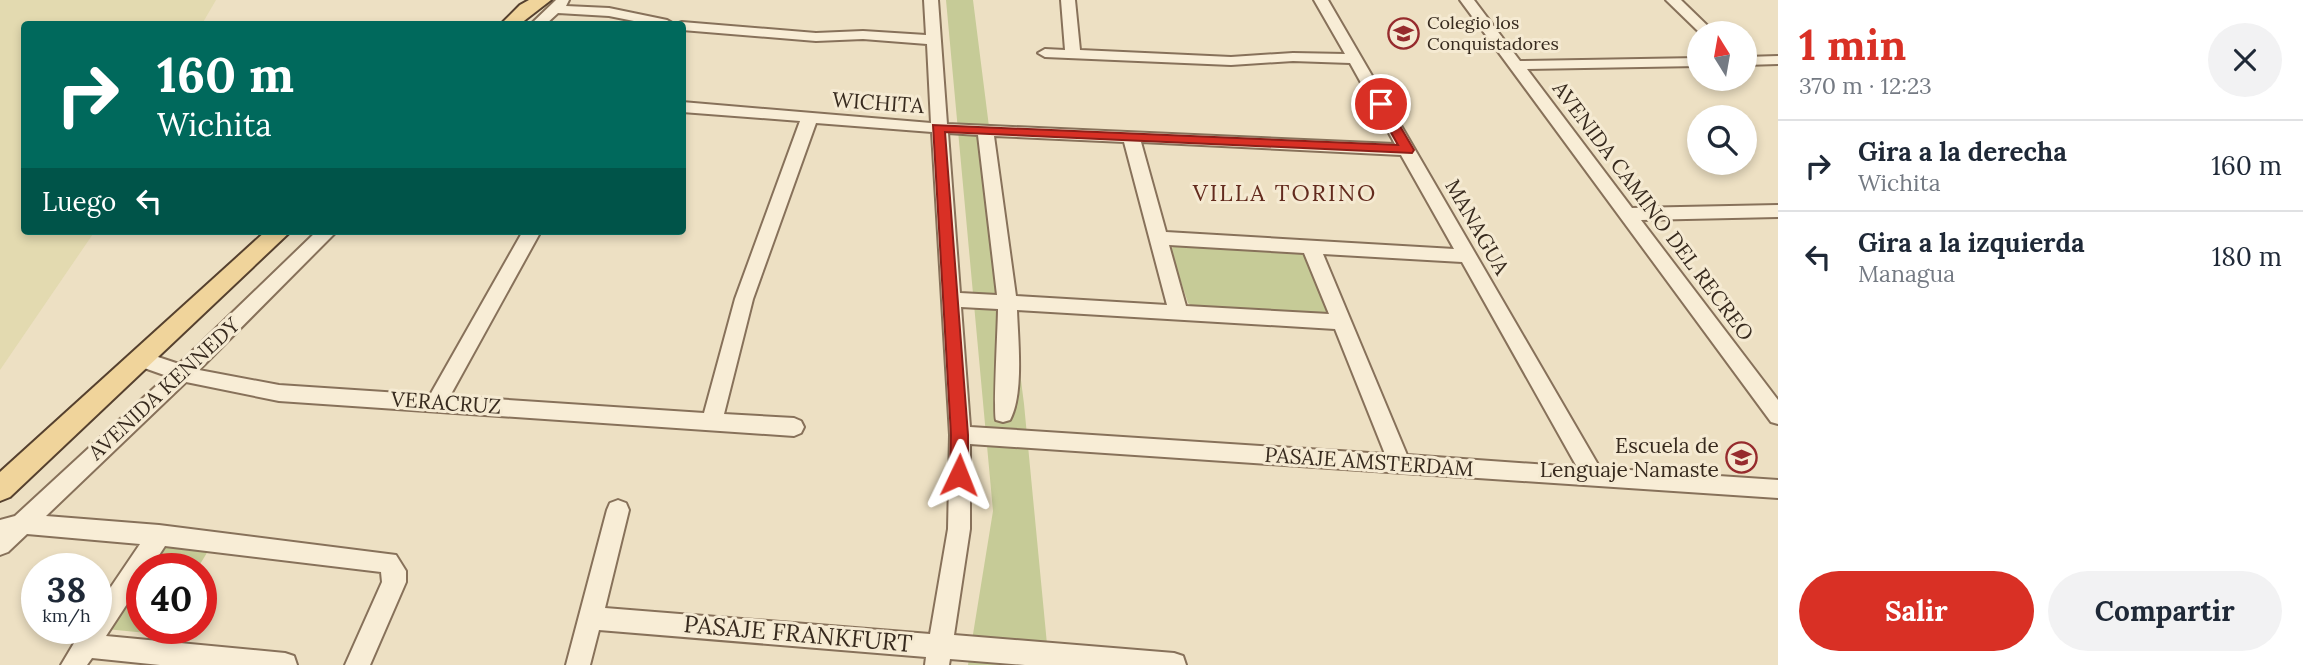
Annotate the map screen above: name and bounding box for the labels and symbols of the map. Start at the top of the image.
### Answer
place label: Colegio los Conquistadores [1427,11,1559,55]
school or university icon: Colegio los Conquistadores [1387,16,1421,50]
north arrow [1687,21,1757,91]
pin [1351,74,1411,134]
street label: AVENIDA CAMINO DEL RECREO [1546,75,1760,346]
street label: WICHITA [831,86,926,119]
street label: MANAGUA [1439,174,1516,280]
district label: VILLA TORINO [1192,178,1377,207]
street label: AVENIDA KENNEDY [82,311,245,466]
street label: VERACRUZ [389,385,502,420]
place label: Escuela de Lenguaje Namaste [1540,432,1719,483]
position arrow [922,438,996,512]
street label: PASAJE AMSTERDAM [1264,441,1474,482]
school or university icon: Escuela de Lenguaje Namaste [1725,441,1759,475]
speed limit sign: 40 [126,553,217,644]
street label: PASAJE FRANKFURT [682,608,914,659]

